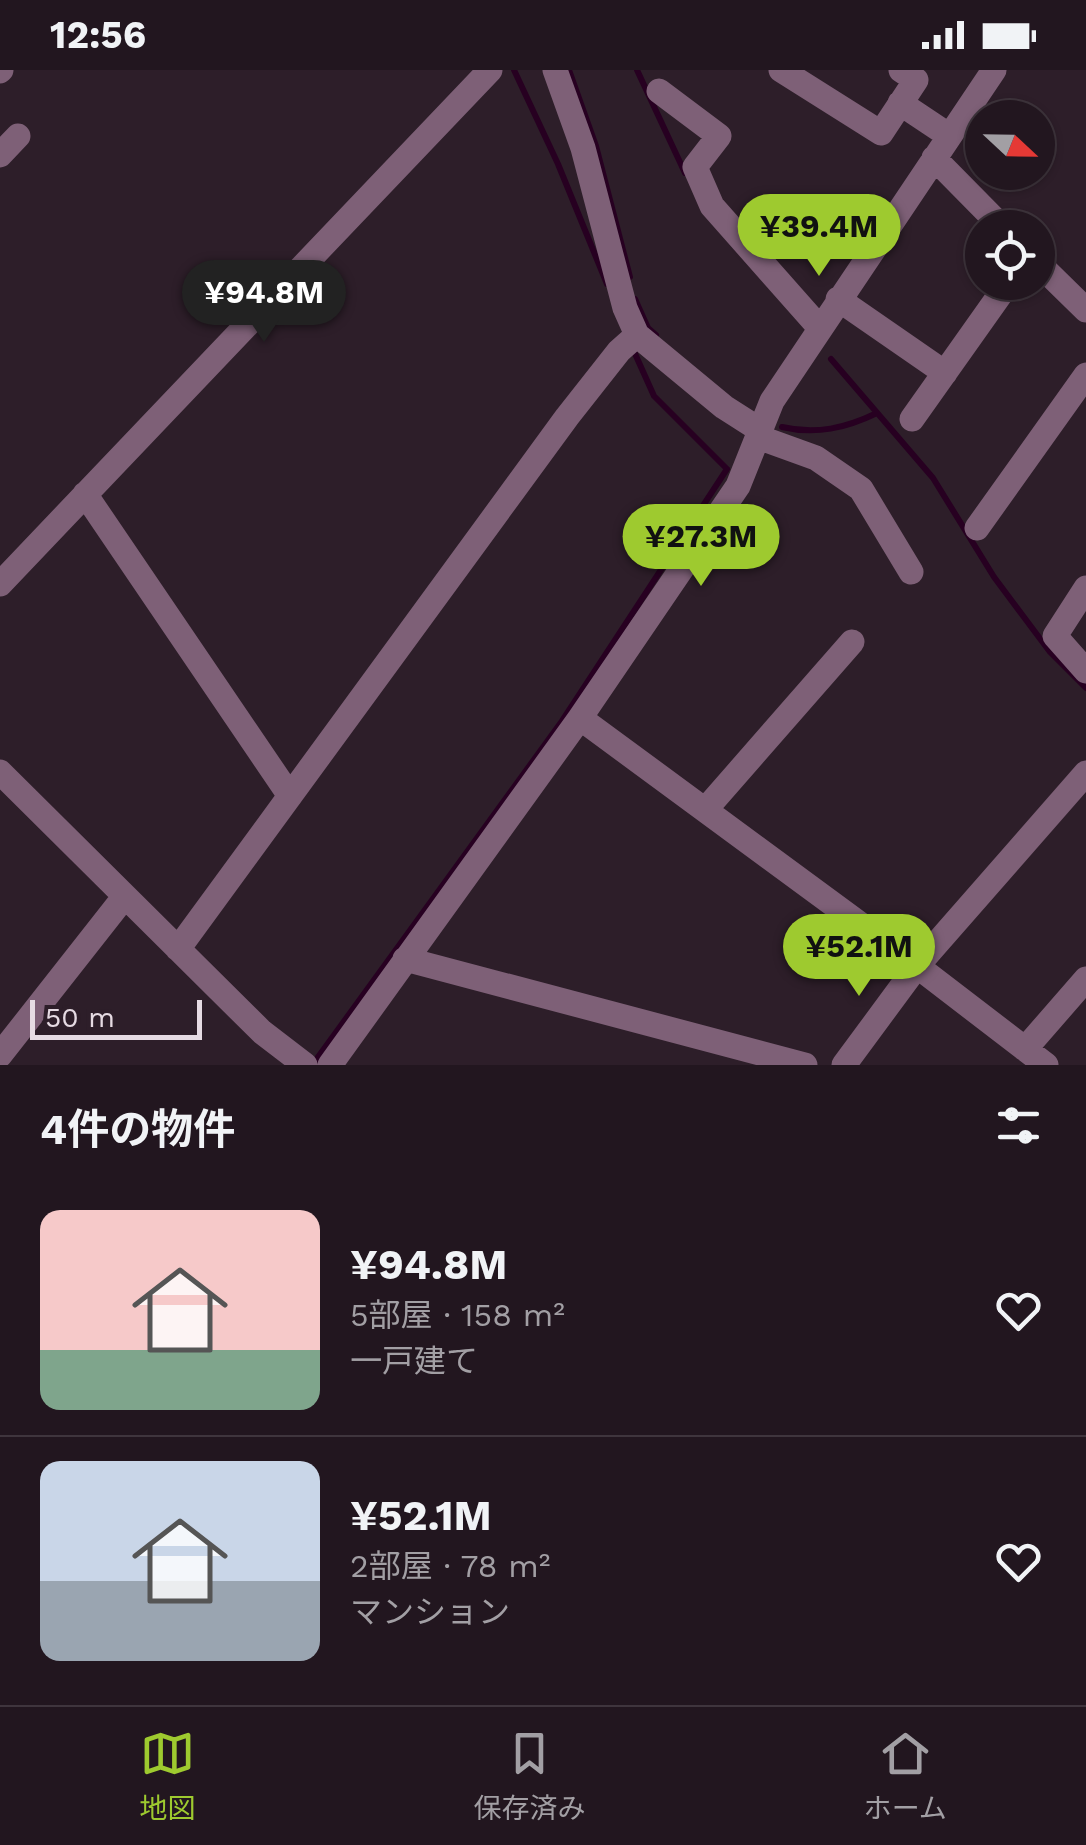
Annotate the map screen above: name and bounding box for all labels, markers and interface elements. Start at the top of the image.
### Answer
text: 12:56 [50,13,146,57]
north arrow [965,100,1055,190]
map controls [965,100,1055,300]
pin: ¥39.4M [738,194,900,279]
text: ¥39.4M [760,207,878,245]
button: locate [965,210,1055,300]
pin: ¥94.8M [183,260,345,345]
text: ¥94.8M [204,273,324,311]
pin: ¥27.3M [620,504,782,589]
text: ¥27.3M [645,517,757,555]
pin: ¥52.1M [778,914,940,999]
text: ¥52.1M [805,927,913,965]
scale bar [30,995,202,1040]
text: 50 m [45,1001,115,1034]
icon: filters [991,1098,1046,1153]
text: 4件の物件 [40,1105,235,1154]
text: ¥94.8M [350,1240,508,1289]
icon: home [120,1250,240,1370]
icon: heart [991,1283,1046,1338]
text: 5部屋 · 158 m² [350,1296,565,1334]
text: 一戸建て [350,1342,478,1380]
text: ¥52.1M [350,1491,492,1540]
icon: home [120,1501,240,1621]
icon: heart [991,1534,1046,1589]
text: 2部屋 · 78 m² [350,1547,551,1585]
text: マンション [350,1593,510,1631]
tab: 地図 [139,1726,195,1826]
tab: 保存済み [473,1726,585,1826]
tab: ホーム [864,1726,947,1826]

